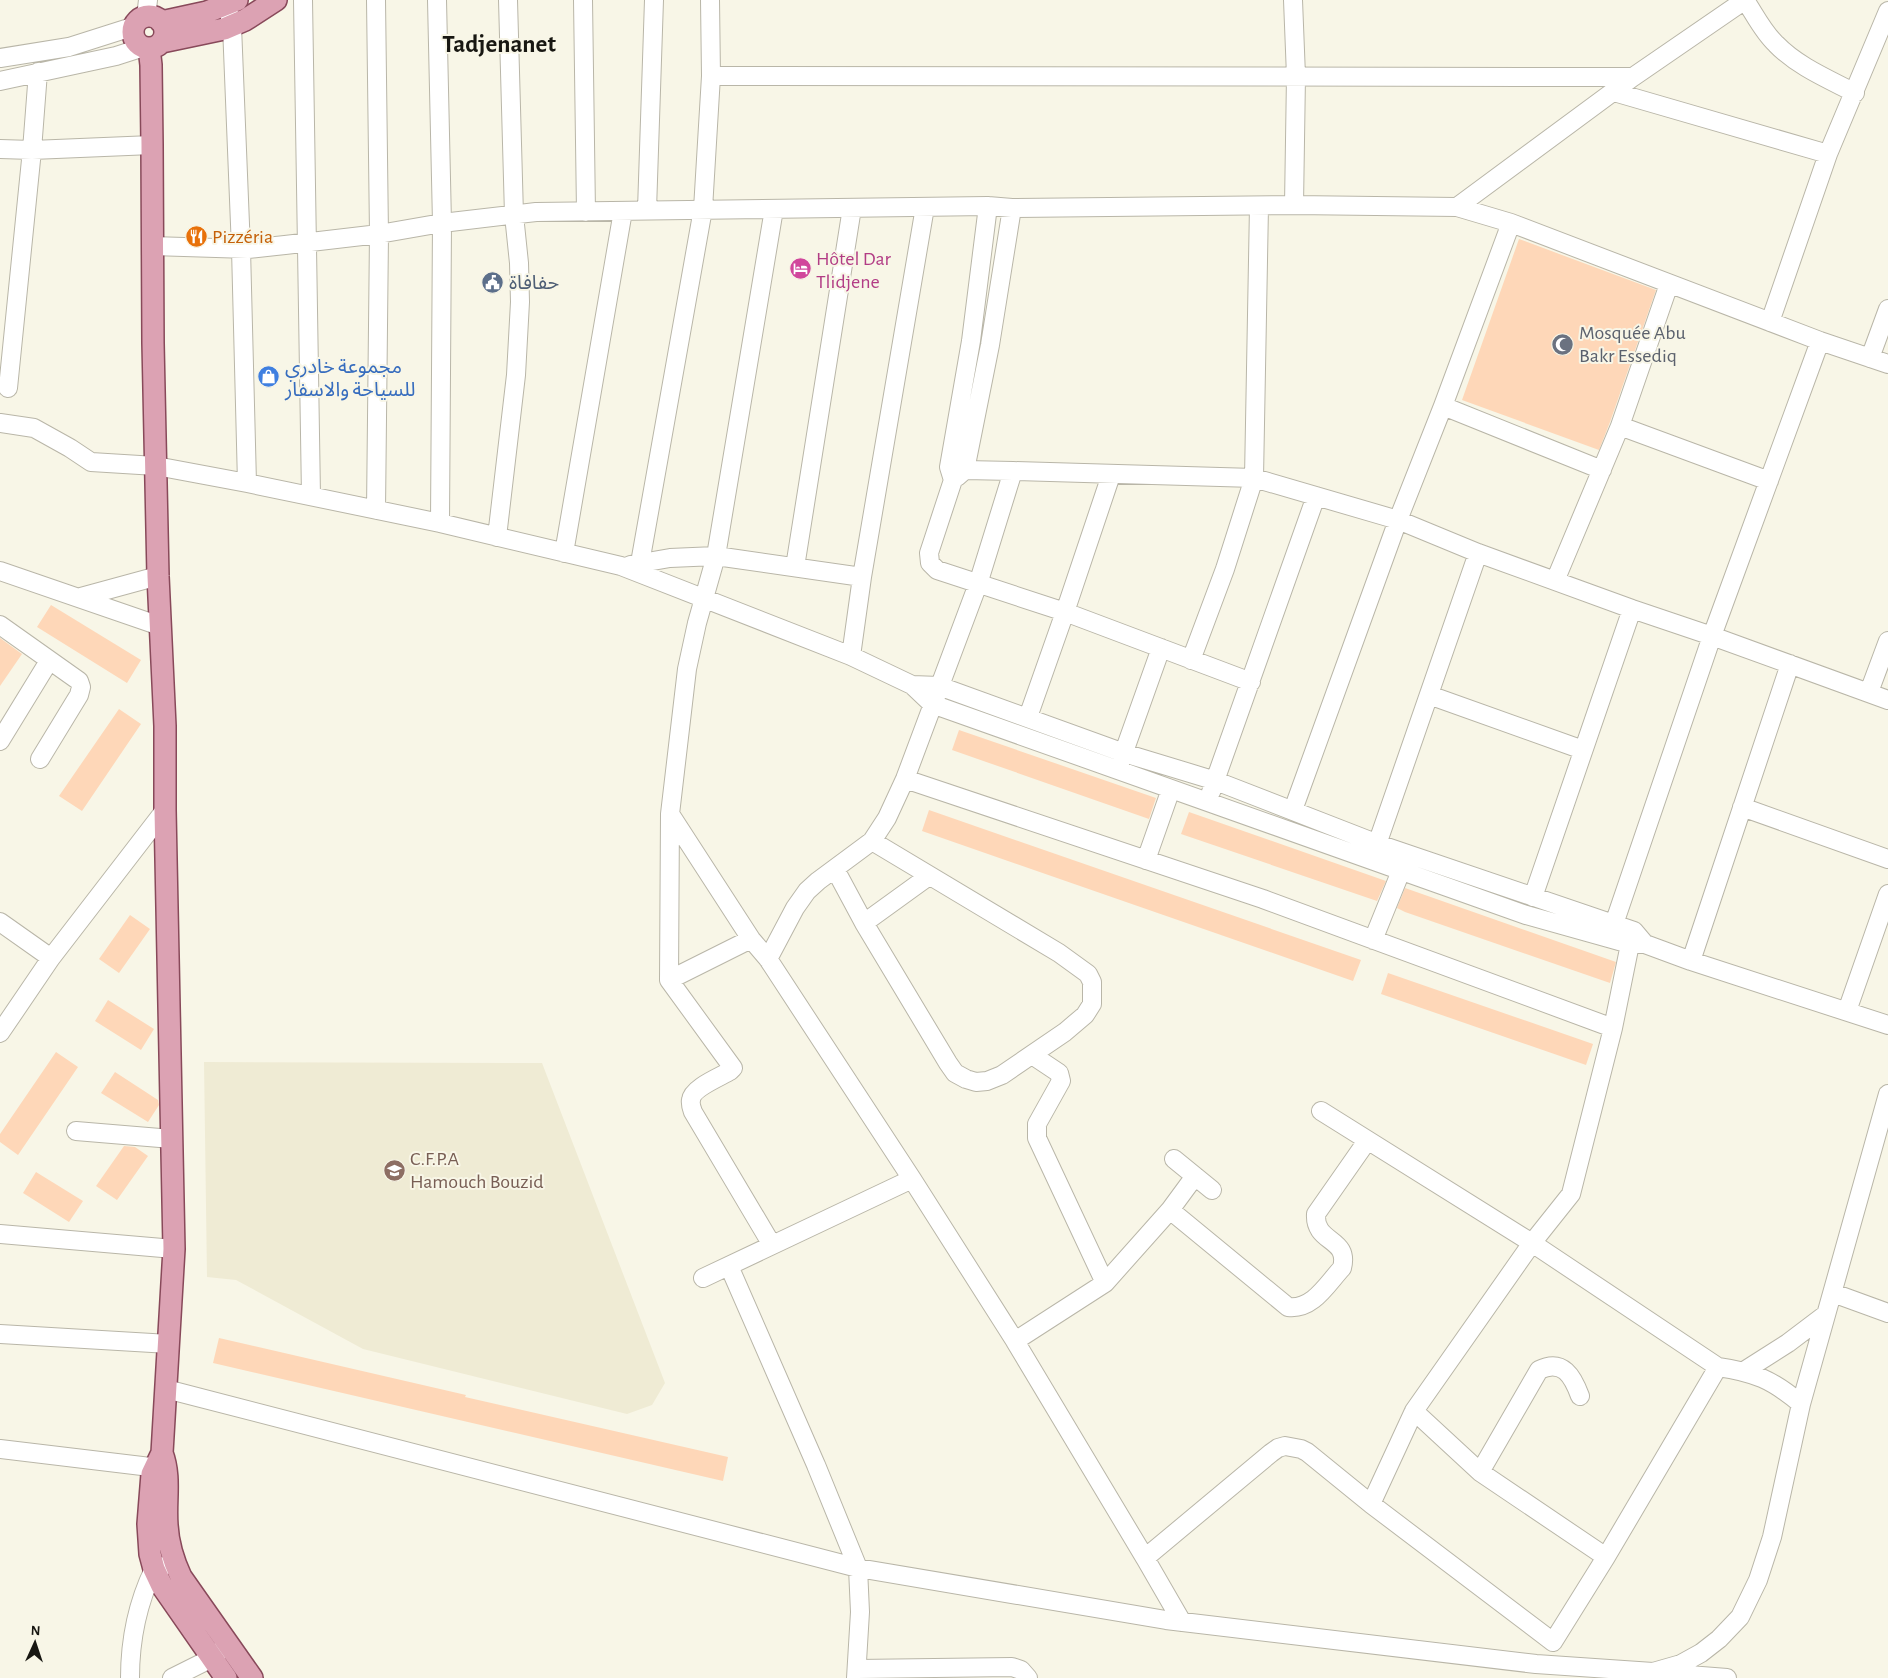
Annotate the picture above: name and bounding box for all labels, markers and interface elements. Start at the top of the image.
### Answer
district label: Tadjenanet [442,32,556,57]
restaurant icon: Pizzéria [184,224,208,248]
place label: Pizzéria [212,227,273,247]
place label: Hôtel Dar Tlidjene [816,249,892,292]
hotel icon: Hôtel Dar Tlidjene [788,257,812,281]
public building icon: حفافاة [481,270,505,294]
place label: حفافاة [509,273,559,293]
place label: Mosquée Abu Bakr Essediq [1579,323,1686,366]
mosque icon: Mosquée Abu Bakr Essediq [1551,332,1575,356]
place label: مجموعة خادري للسياحة والاسفار [284,357,415,401]
shop icon: مجموعة خادري للسياحة والاسفار [257,365,281,389]
place label: C.F.P.A Hamouch Bouzid [410,1149,544,1192]
school or university icon: C.F.P.A Hamouch Bouzid [382,1158,406,1182]
north arrow [10,1618,60,1668]
text: N [30,1624,41,1638]

